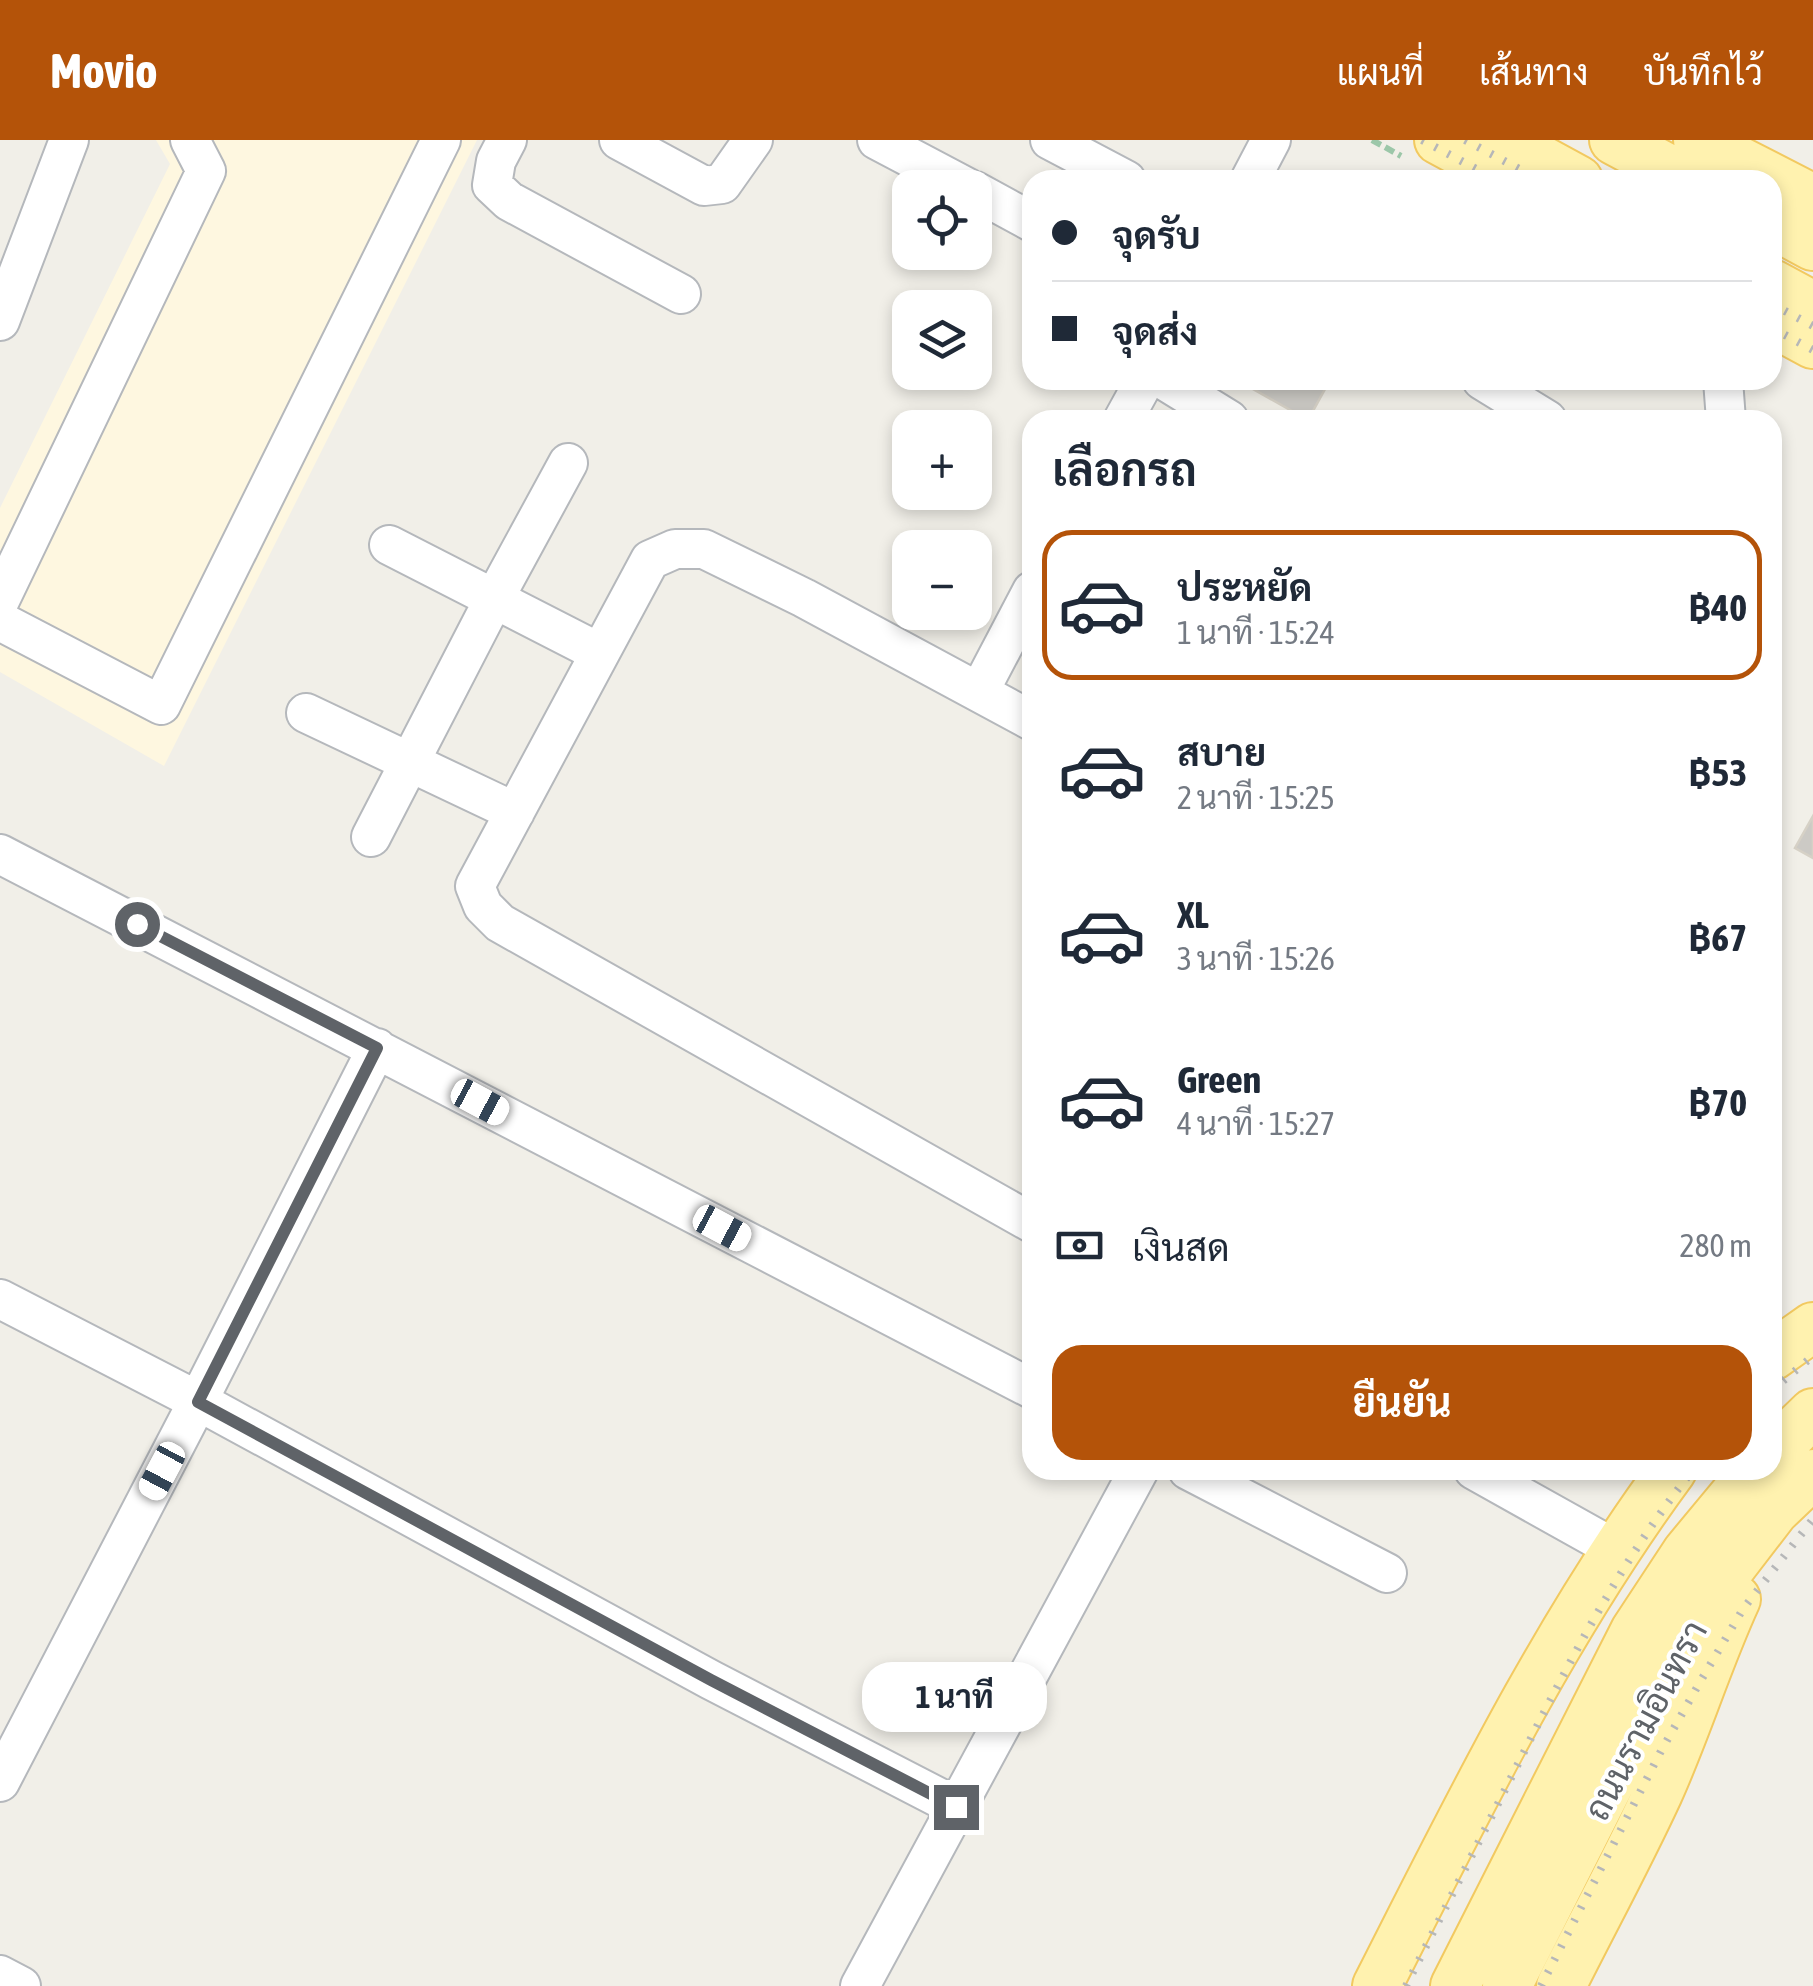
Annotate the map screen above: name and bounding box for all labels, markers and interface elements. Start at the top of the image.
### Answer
text: Movio [50,43,158,98]
text: แผนที่ [1337,52,1424,92]
text: เส้นทาง [1479,52,1588,92]
text: บันทึกไว้ [1643,52,1763,92]
map controls [892,170,992,630]
button: locate [892,170,992,270]
text: จุดรับ [1112,214,1201,257]
button: layers [892,290,992,390]
text: จุดส่ง [1112,310,1198,353]
button: + [892,410,992,510]
text: เลือกรถ [1052,444,1197,496]
button: − [892,530,992,630]
icon: car [1057,560,1147,650]
text: ประหยัด [1177,566,1312,609]
text: ฿40 [1688,586,1747,629]
text: 1 นาที · 15:24 [1177,614,1335,651]
icon: car [1057,725,1147,815]
text: สบาย [1177,731,1266,774]
text: ฿53 [1688,751,1747,794]
text: 2 นาที · 15:25 [1177,779,1335,816]
icon: car [1057,890,1147,980]
text: XL [1177,893,1209,936]
route start [115,902,160,947]
text: ฿67 [1688,916,1747,959]
text: 3 นาที · 15:26 [1177,940,1335,977]
icon: car [1057,1055,1147,1145]
text: Green [1177,1058,1261,1101]
car [446,1075,514,1129]
text: ฿70 [1688,1081,1747,1124]
text: 4 นาที · 15:27 [1177,1105,1335,1142]
car [688,1201,756,1255]
icon: cash [1052,1218,1107,1273]
text: เงินสด [1132,1226,1230,1269]
text: 280 m [1679,1227,1752,1264]
button: ยืนยัน [1052,1345,1752,1460]
car [135,1437,189,1505]
street label: ถนนรามอินทรา [1576,1613,1714,1827]
callout: 1 นาที [864,1662,1048,1732]
text: 1 นาที [915,1678,994,1715]
route end [934,1785,979,1830]

